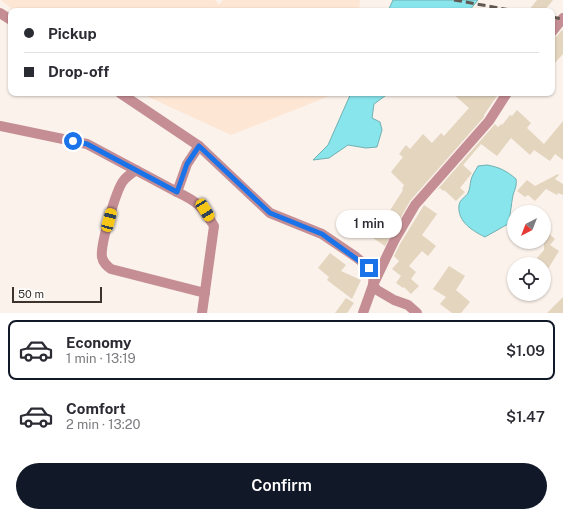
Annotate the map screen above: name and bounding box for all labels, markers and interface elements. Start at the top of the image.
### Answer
text: Pickup [48,25,97,42]
text: Drop-off [48,63,109,80]
route start [64,132,82,150]
car [194,197,216,223]
north arrow [507,205,551,249]
map controls [507,205,551,301]
car [100,207,118,233]
callout: 1 min [336,210,402,238]
text: 1 min [354,216,384,231]
button: locate [507,257,551,301]
route end [360,259,378,277]
scale bar [12,285,102,304]
text: 50 m [18,288,44,300]
icon: car [18,332,54,368]
text: Economy [66,334,131,351]
text: $1.09 [506,342,545,359]
text: 1 min · 13:19 [66,351,136,366]
icon: car [18,398,54,434]
text: Comfort [66,400,126,417]
text: $1.47 [506,408,545,425]
text: 2 min · 13:20 [66,417,141,432]
button: Confirm [16,463,547,509]

